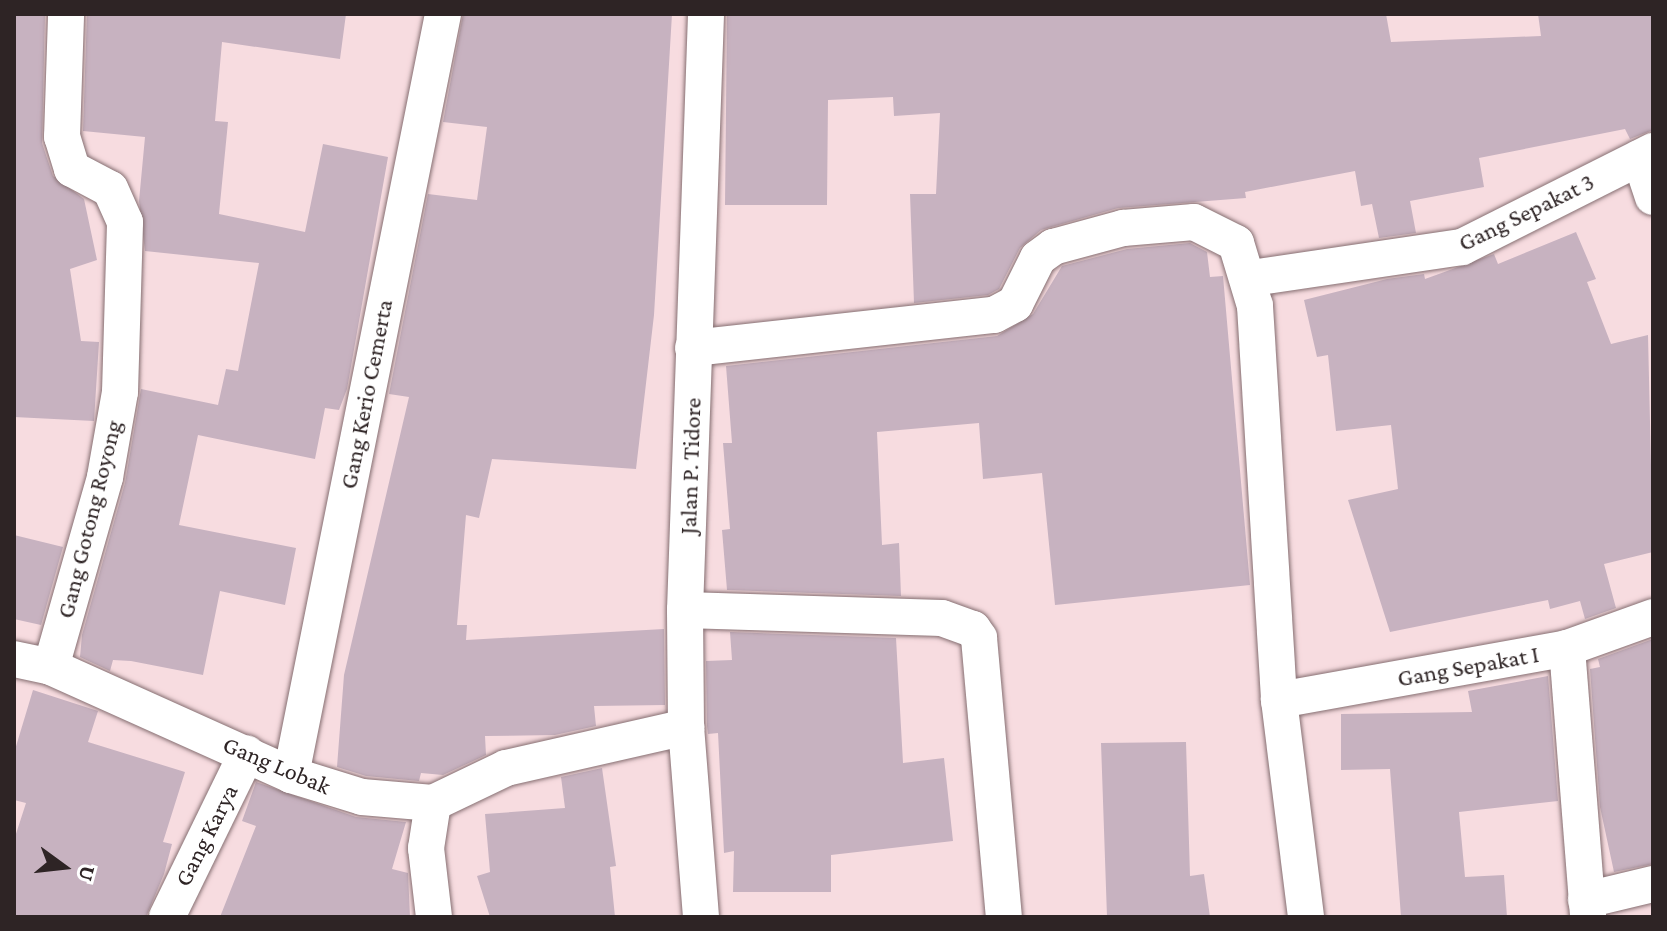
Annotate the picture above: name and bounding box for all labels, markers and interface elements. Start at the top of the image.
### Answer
street label: Gang Sepakat 3 [1454,167,1598,257]
street label: Gang Kerio Cemerta [334,297,398,491]
street label: Jalan P. Tidore [673,397,707,535]
street label: Gang Gotong Royong [50,417,128,621]
street label: Gang Sepakat I [1395,639,1541,693]
street label: Gang Lobak [219,729,335,801]
street label: Gang Karya [168,779,244,891]
north arrow [24,827,104,907]
text: U [74,863,102,884]

